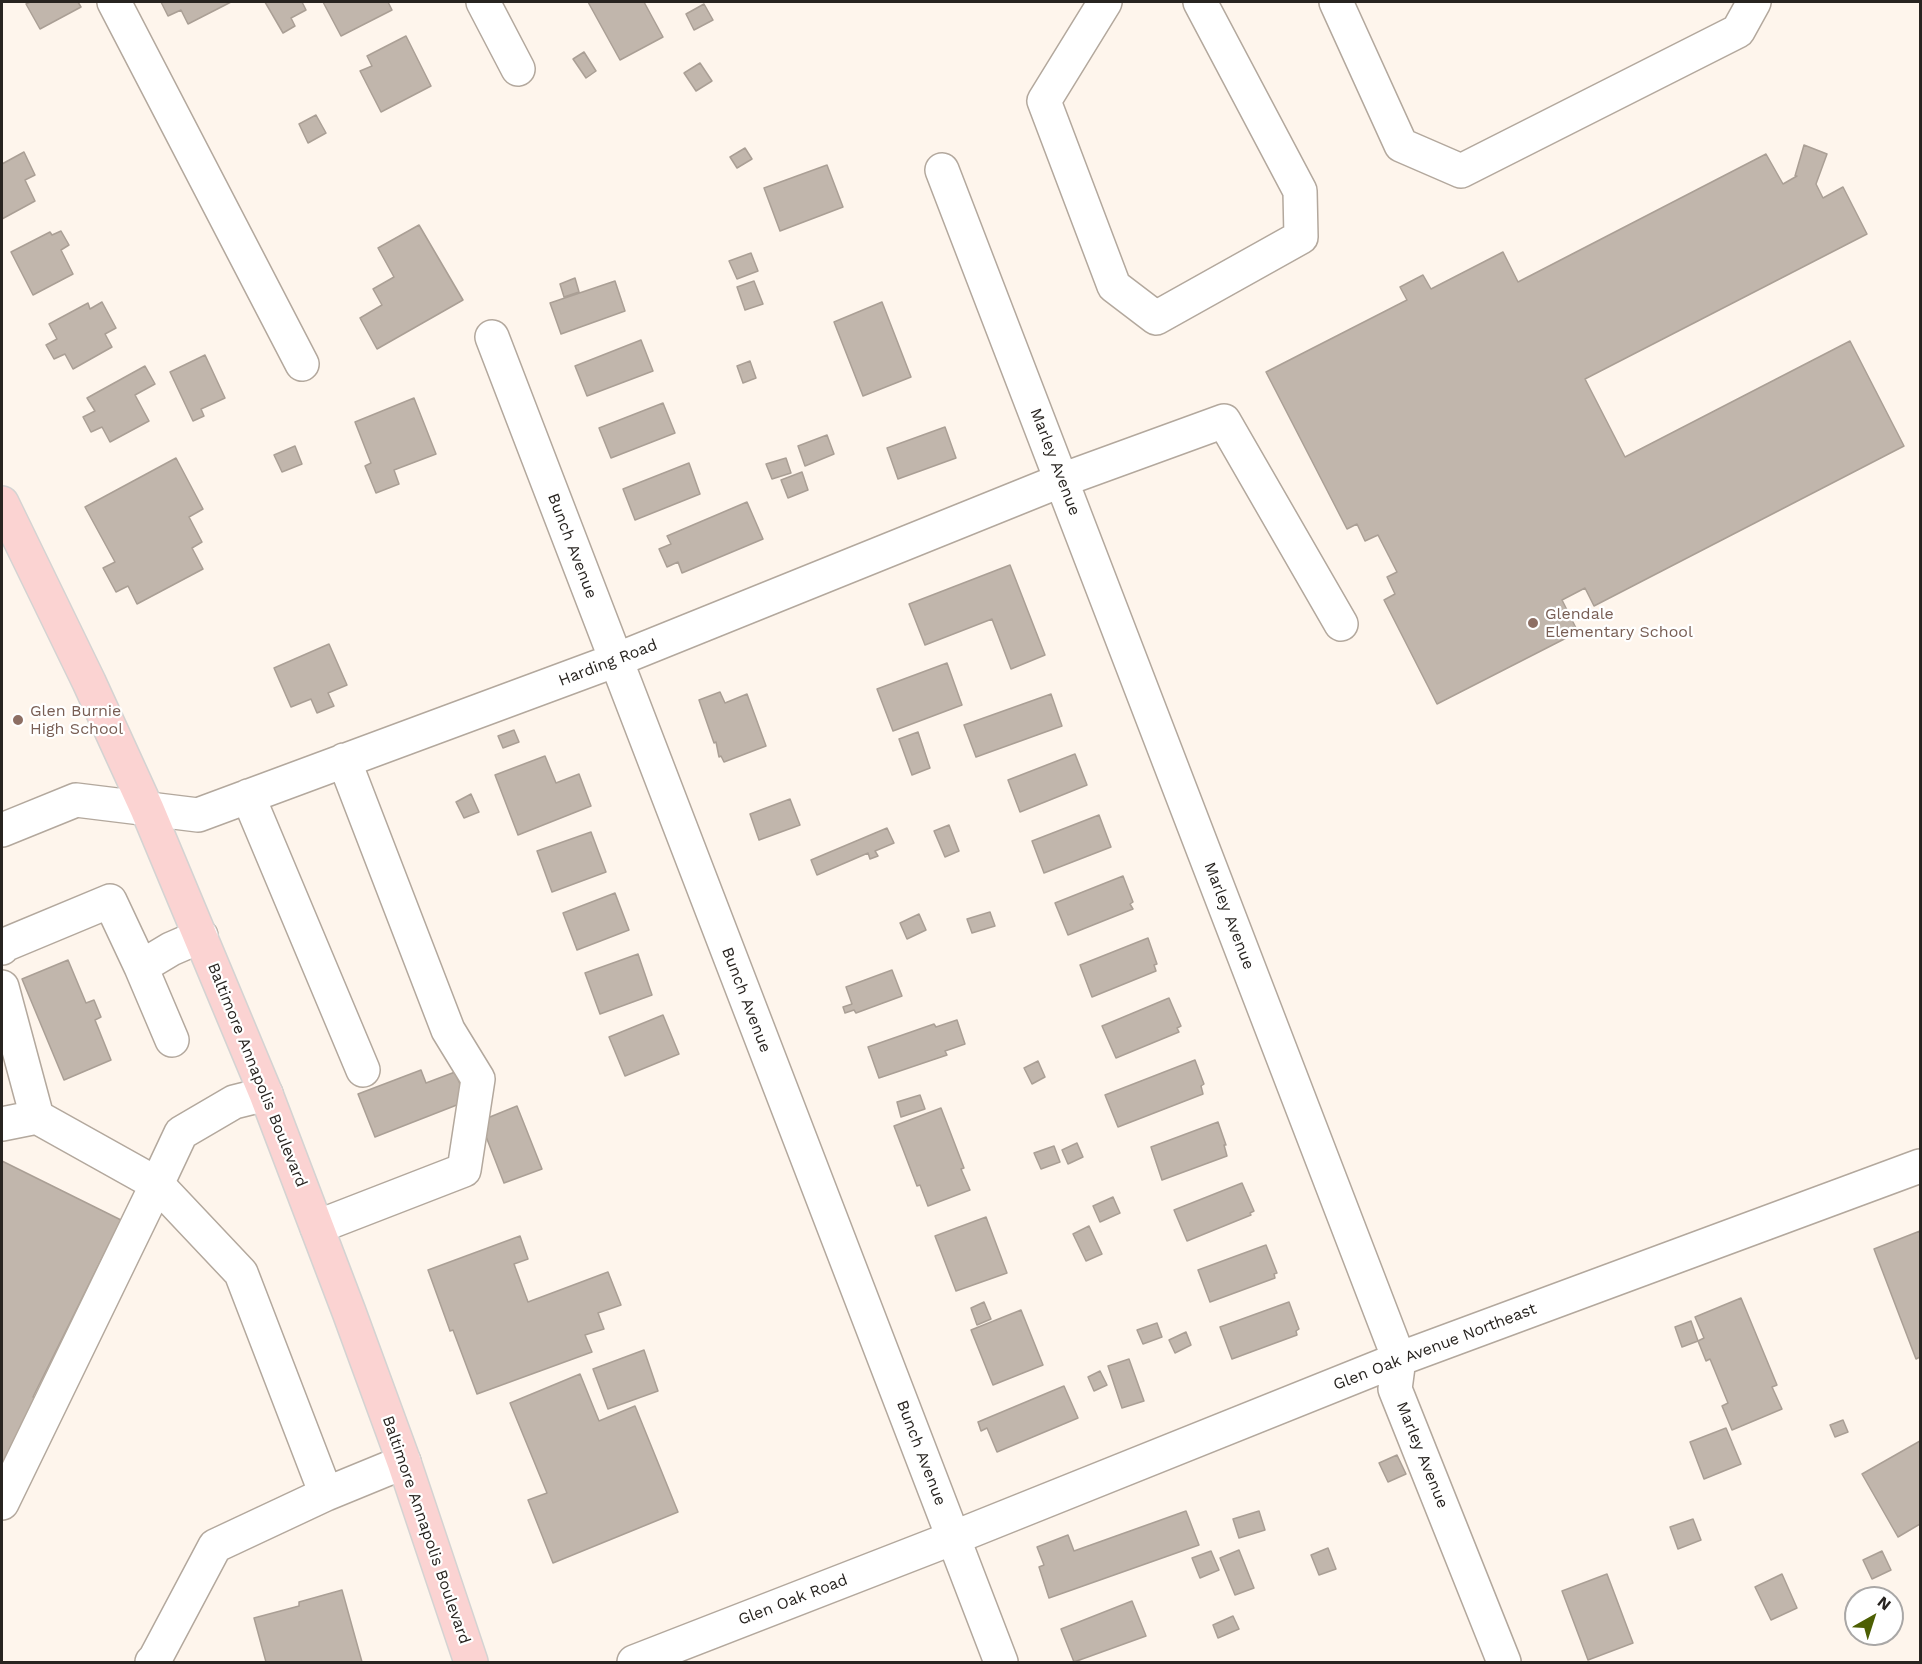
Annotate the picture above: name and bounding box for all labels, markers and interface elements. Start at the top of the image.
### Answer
street label: Marley Avenue [1026,406,1084,518]
street label: Bunch Avenue [543,491,601,601]
place label: Glendale Elementary School [1545,604,1693,642]
marker: Glendale Elementary School [1526,616,1540,630]
street label: Harding Road [556,635,660,691]
place label: Glen Burnie High School [30,701,123,739]
marker: Glen Burnie High School [11,713,25,727]
street label: Marley Avenue [1200,860,1258,972]
street label: Bunch Avenue [717,945,775,1055]
street label: Baltimore Annapolis Boulevard [203,960,311,1190]
street label: Glen Oak Avenue Northeast [1331,1299,1539,1395]
street label: Bunch Avenue [892,1398,950,1508]
street label: Marley Avenue [1392,1399,1452,1511]
street label: Baltimore Annapolis Boulevard [378,1413,474,1647]
street label: Glen Oak Road [736,1570,850,1630]
north arrow [1844,1586,1904,1646]
text: N [1874,1592,1895,1614]

